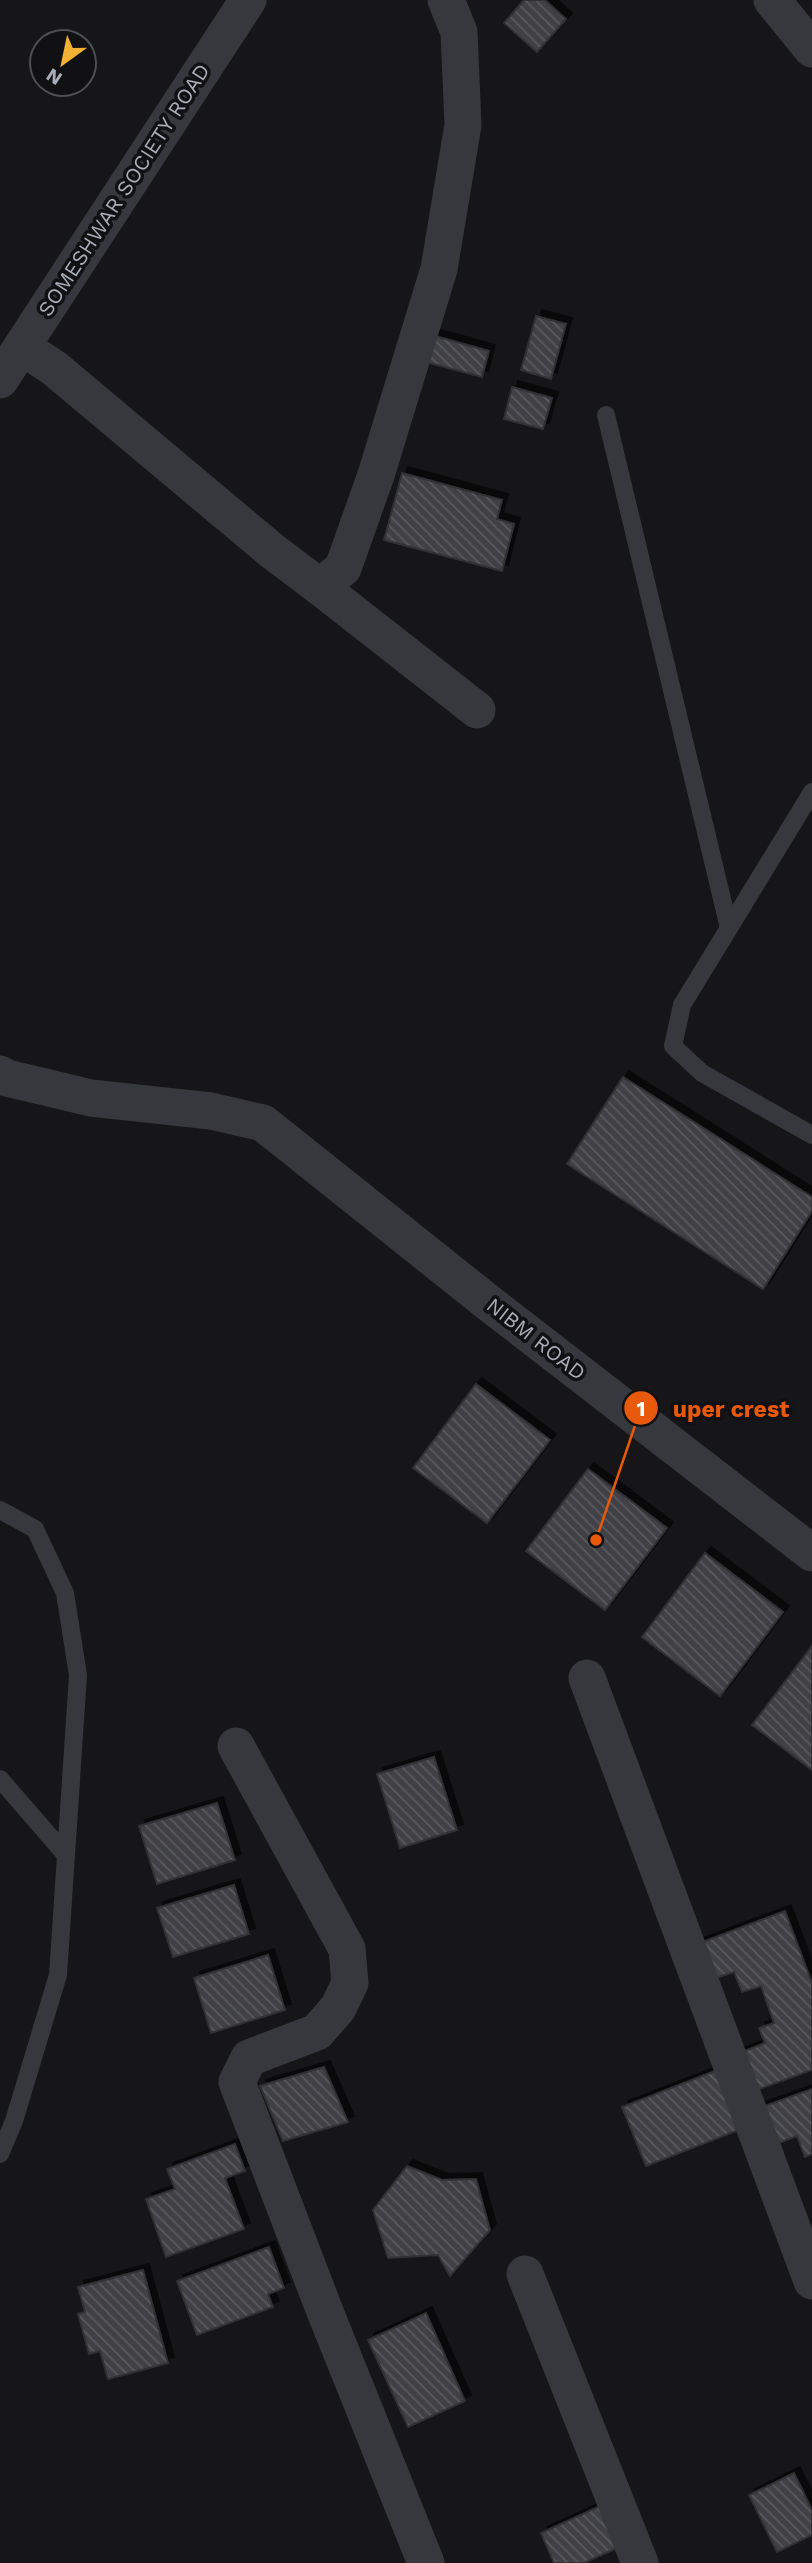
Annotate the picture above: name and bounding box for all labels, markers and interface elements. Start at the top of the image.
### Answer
north arrow [28,28,98,98]
street label: SOMESHWAR SOCIETY ROAD [33,59,215,321]
text: N [42,63,66,90]
street label: NIBM ROAD [482,1292,591,1385]
callout: uper crest [624,1386,803,1430]
text: 1 [636,1396,646,1421]
text: uper crest [673,1396,789,1423]

